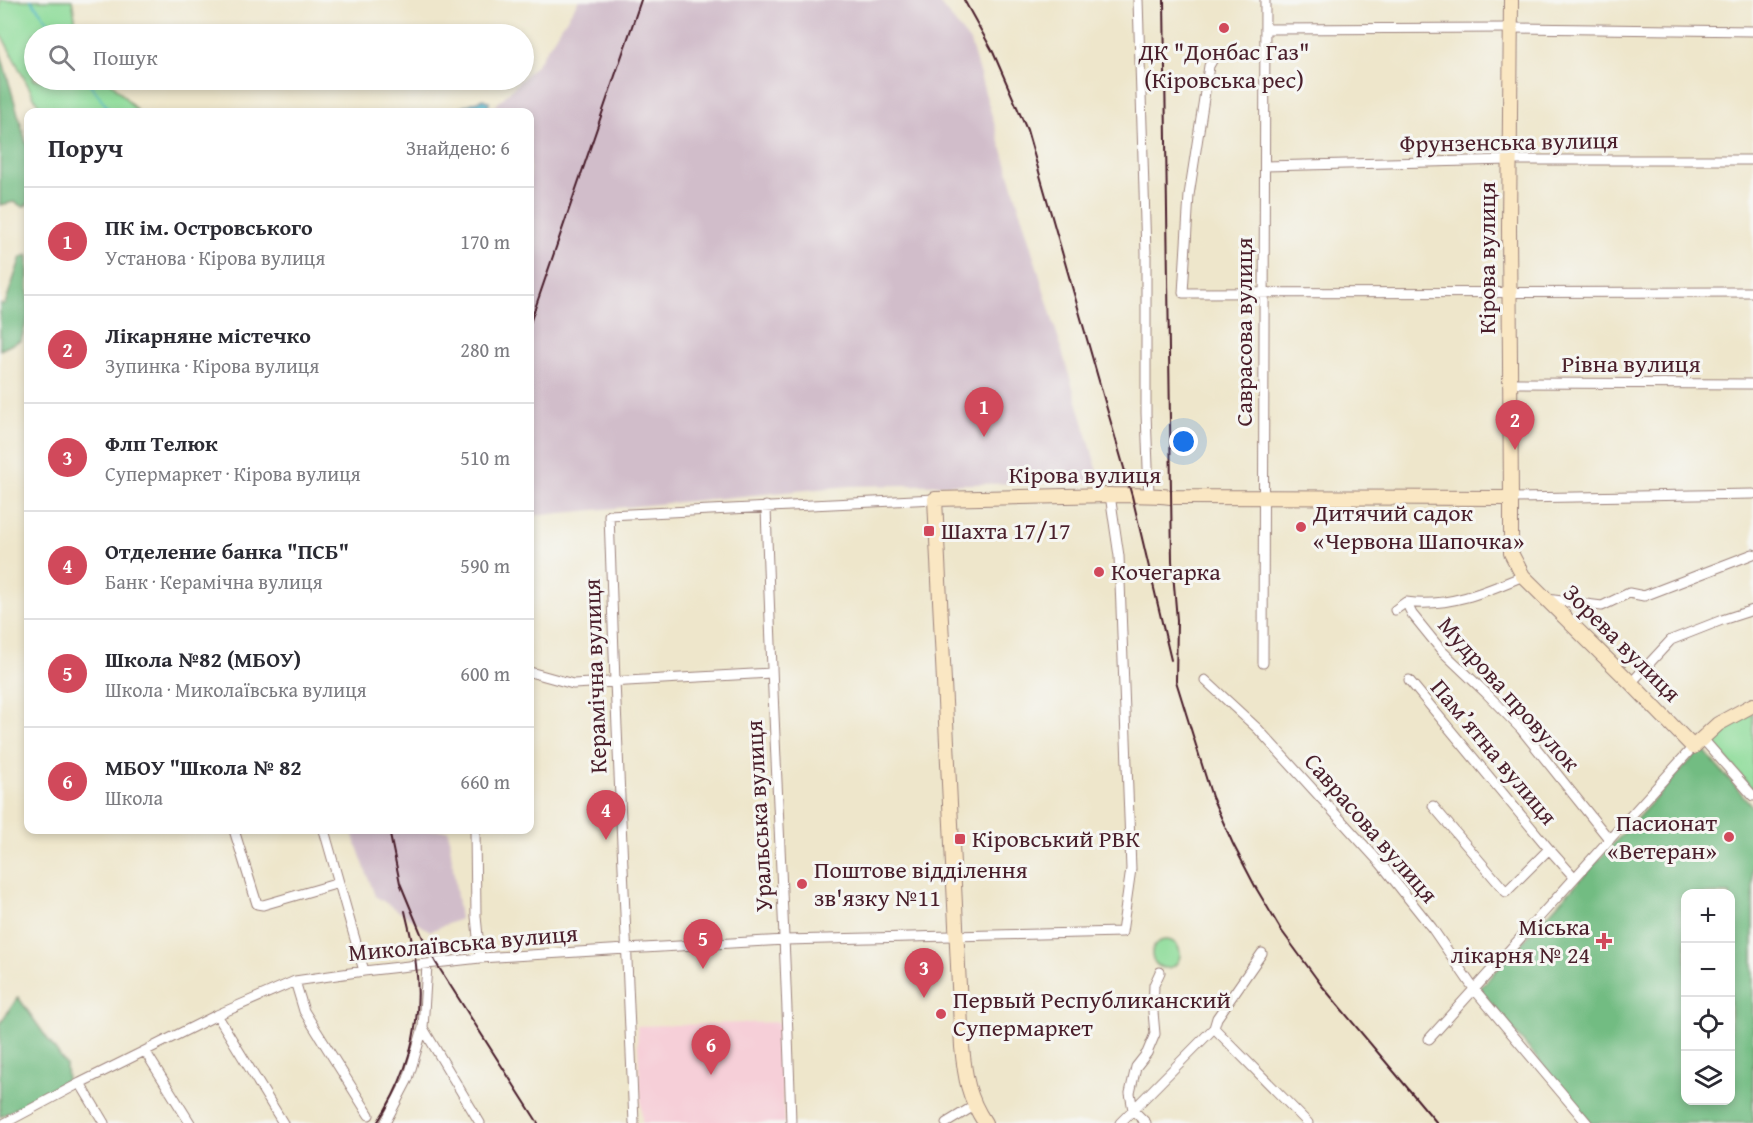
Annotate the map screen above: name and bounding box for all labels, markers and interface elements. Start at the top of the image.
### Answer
marker: ДК "Донбас Газ" (Кіровська рес) [1217,21,1231,35]
search box [24,24,534,90]
place label: ДК "Донбас Газ" (Кіровська рес) [1137,34,1310,97]
icon: search [45,41,78,74]
text: Пошук [93,41,158,73]
street label: Фрунзенська вулиця [1399,122,1619,161]
text: Поруч [48,128,123,167]
text: Знайдено: 6 [406,133,510,162]
street label: Кірова вулиця [1469,182,1504,334]
text: ПК ім. Островського [105,211,313,243]
text: 1 [62,227,73,256]
text: 170 m [460,227,510,256]
street label: Саврасова вулиця [1226,237,1261,427]
text: Установа · Кірова вулиця [105,243,325,272]
text: Лікарняне містечко [105,319,311,351]
text: 2 [62,335,73,364]
text: 280 m [460,335,510,364]
street label: Рівна вулиця [1561,346,1701,381]
text: Зупинка · Кірова вулиця [105,351,319,380]
pin: 1 [964,388,1004,437]
pin: 2 [1496,400,1534,450]
text: Флп Телюк [105,427,218,459]
your location [1169,427,1198,456]
text: 3 [62,443,73,472]
text: 510 m [460,443,510,472]
street label: Кірова вулиця [1009,457,1161,492]
text: Супермаркет · Кірова вулиця [105,459,361,488]
place label: Дитячий садок «Червона Шапочка» [1312,495,1524,558]
place label: Шахта 17/17 [941,513,1071,548]
marker: Дитячий садок «Червона Шапочка» [1294,520,1308,534]
marker: Шахта 17/17 [922,524,936,538]
text: Отделение банка "ПСБ" [105,535,349,567]
text: 4 [62,551,73,580]
text: 590 m [460,551,510,580]
place label: Кочегарка [1111,554,1221,589]
marker: Кочегарка [1092,565,1106,579]
text: Банк · Керамічна вулиця [105,567,323,596]
street label: Зорева вулиця [1555,576,1689,710]
street label: Керамічна вулиця [574,578,615,774]
street label: Мудрова провулок [1430,608,1589,779]
text: Школа №82 (МБОУ) [105,643,301,675]
text: 5 [62,659,73,688]
text: 600 m [460,659,510,688]
street label: Пам’ятна вулиця [1423,671,1566,832]
text: Школа · Миколаївська вулиця [105,675,367,704]
street label: Уральська вулиця [736,719,781,913]
street label: Саврасова вулиця [1296,745,1447,911]
text: МБОУ "Школа № 82 [105,751,302,783]
text: 6 [62,767,73,796]
text: 660 m [460,767,510,796]
text: Школа [105,783,163,812]
pin: 4 [586,790,626,840]
place label: Пасионат «Ветеран» [1607,805,1717,868]
place label: Кіровський РВК [972,821,1140,856]
marker: Пасионат «Ветеран» [1722,830,1736,844]
marker: Кіровський РВК [953,832,967,846]
place label: Поштове відділення зв'язку №11 [814,852,1028,915]
marker: Поштове відділення зв'язку №11 [795,877,809,891]
map controls [1681,889,1735,1105]
button: + [1681,889,1735,943]
place label: Міська лікарня № 24 [1451,909,1591,972]
street label: Миколаївська вулиця [347,915,579,970]
pin: 5 [684,920,722,969]
marker: Міська лікарня № 24 [1595,932,1613,950]
button: − [1681,943,1735,997]
pin: 3 [904,948,944,998]
place label: Первый Республиканский Супермаркет [953,982,1231,1045]
button: locate [1681,997,1735,1051]
marker: Первый Республиканский Супермаркет [934,1007,948,1021]
pin: 6 [692,1026,730,1075]
button: layers [1681,1051,1735,1105]

